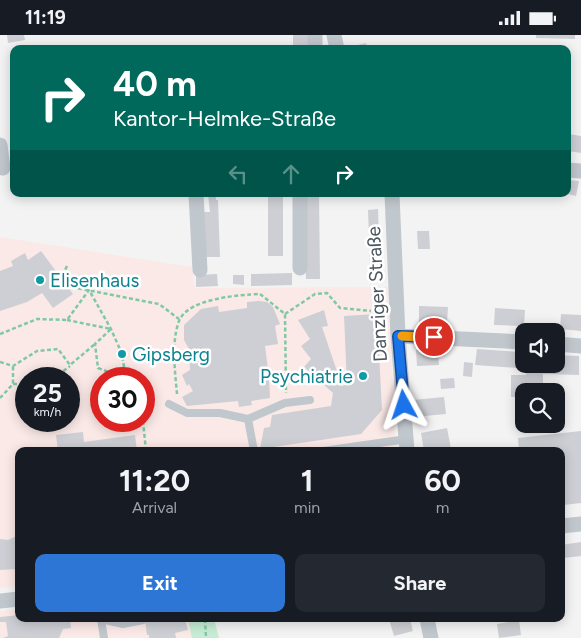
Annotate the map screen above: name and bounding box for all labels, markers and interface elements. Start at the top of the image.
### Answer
text: 11:19 [25,6,66,29]
text: 40 m [113,63,197,105]
icon: right [30,65,95,130]
text: Kantor-Helmke-Straße [113,105,336,132]
icon: left [224,160,252,188]
icon: ahead [277,160,305,188]
icon: right [330,160,358,188]
street label: Danziger Straße [362,226,392,362]
place label: Elisenhaus [50,269,140,292]
marker: Elisenhaus [34,274,46,286]
pin [413,316,455,358]
icon: arrive [420,323,448,351]
map controls [515,323,565,433]
button: sound [515,323,565,373]
place label: Gipsberg [132,343,210,366]
marker: Gipsberg [116,348,128,360]
place label: Psychiatrie [260,365,353,388]
speed limit sign: 30 [90,367,155,432]
marker: Psychiatrie [357,370,369,382]
text: 25 [33,378,62,408]
position arrow [377,378,429,430]
button: search [515,383,565,433]
text: km/h [34,405,61,419]
text: 11:20 [119,462,190,499]
text: 1 [301,462,313,499]
text: 60 [424,462,461,499]
text: Arrival [132,498,177,517]
text: min [294,498,320,517]
text: m [436,498,449,517]
button: Exit [35,554,285,612]
button: Share [295,554,545,612]

